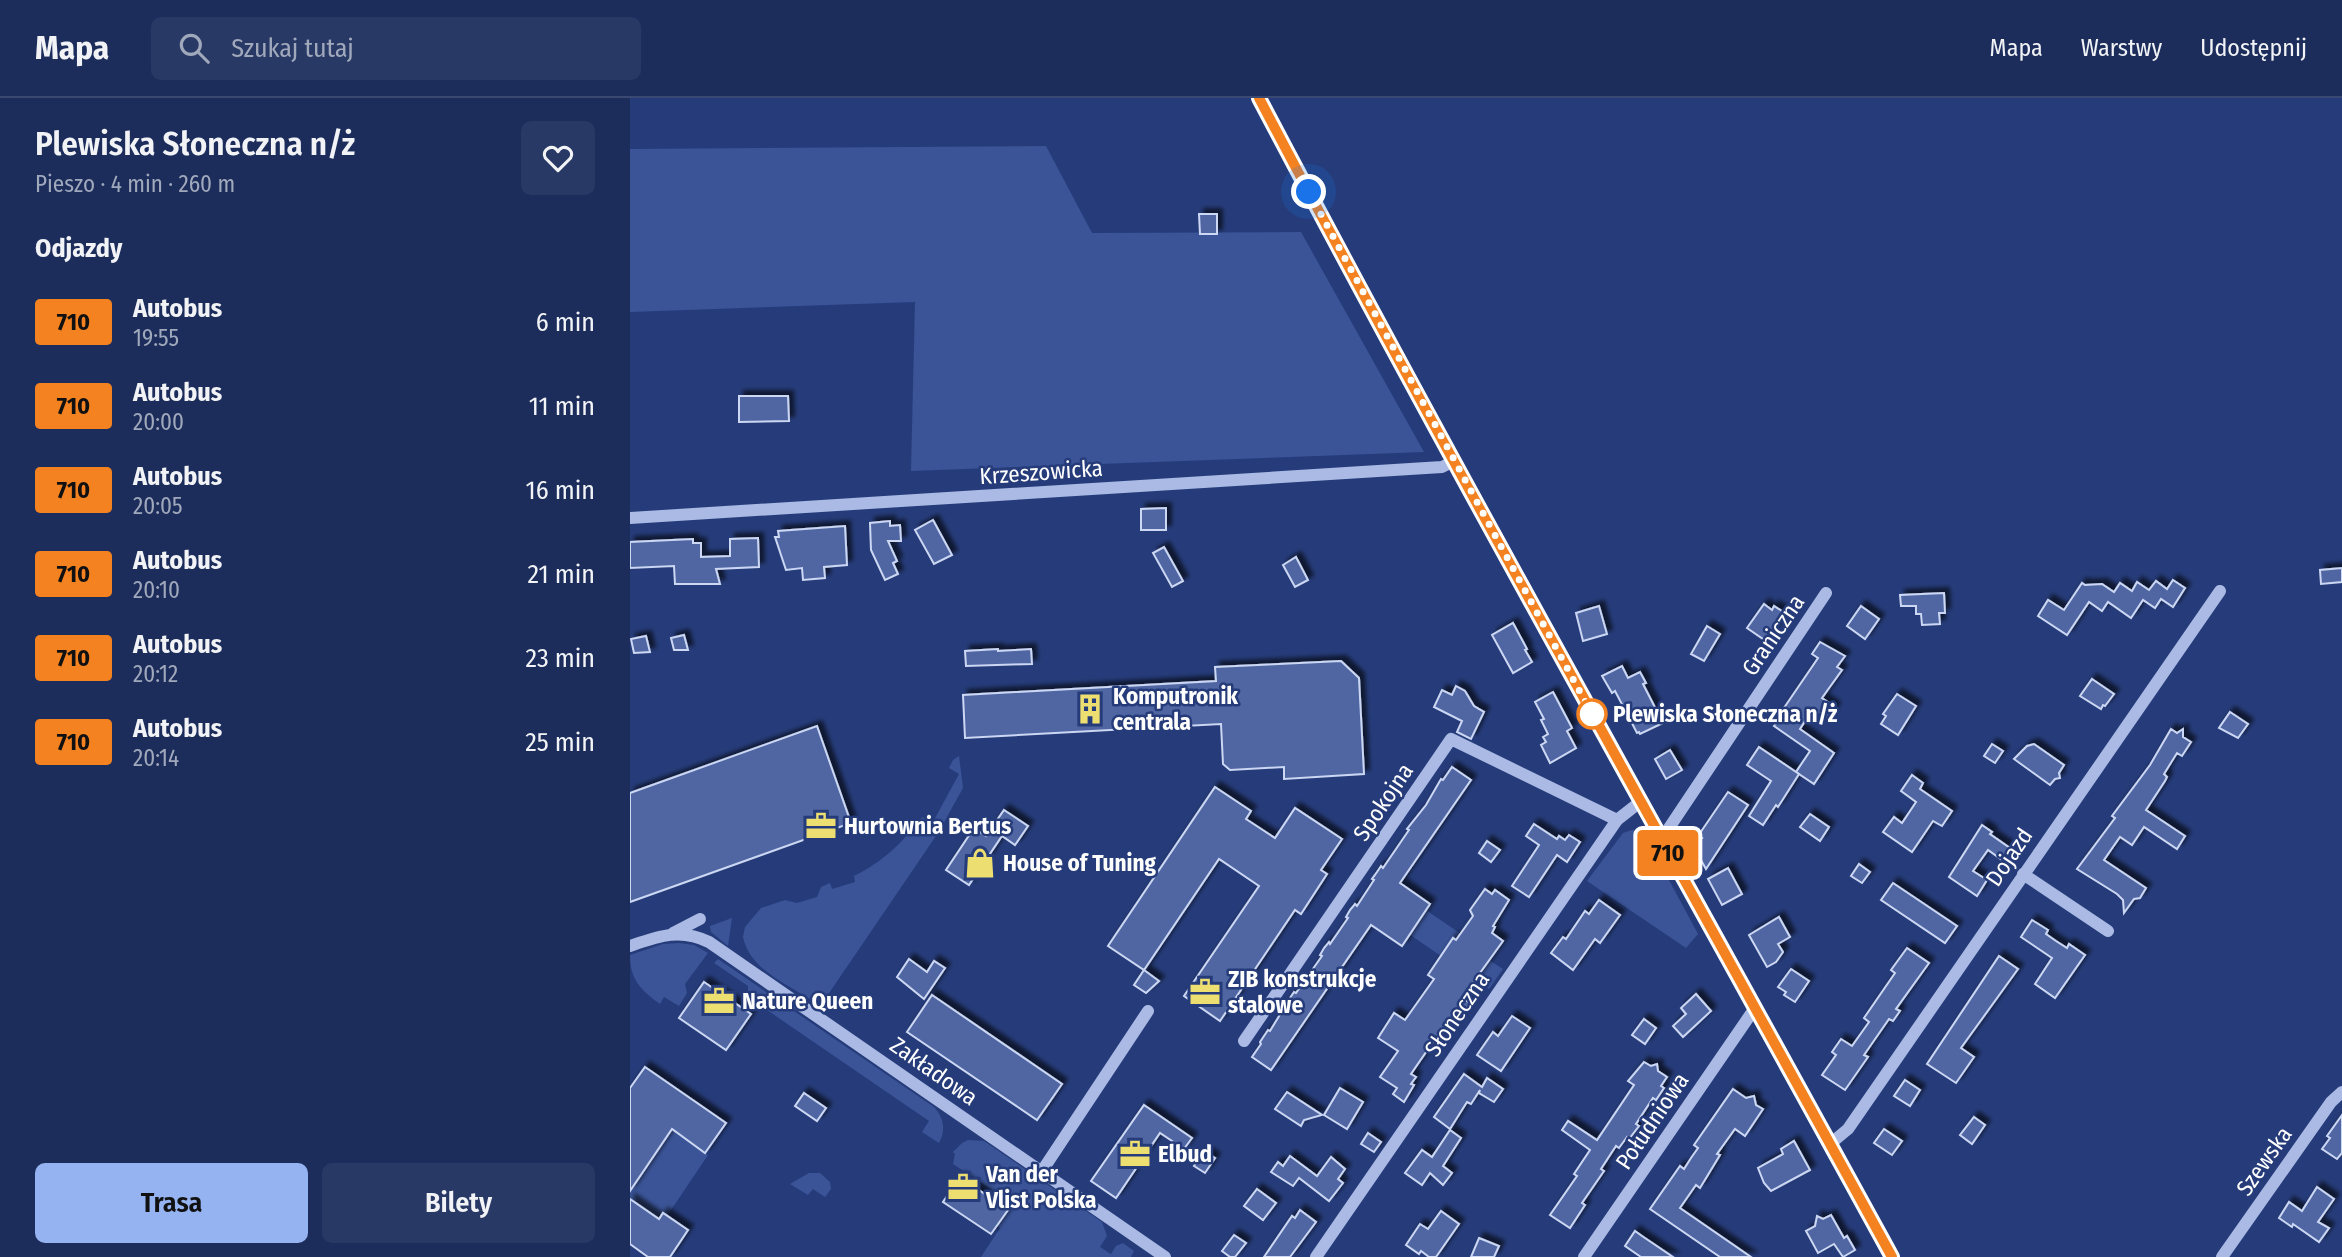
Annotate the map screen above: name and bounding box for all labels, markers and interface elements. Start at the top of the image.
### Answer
search box [151,17,641,80]
text: Mapa [35,28,109,68]
icon: search [175,29,213,67]
text: Szukaj tutaj [231,33,354,64]
text: Mapa [1990,34,2043,62]
text: Warstwy [2081,34,2162,62]
text: Udostępnij [2200,34,2307,62]
button: heart [521,121,595,195]
text: Plewiska Słoneczna n/ż [35,124,355,164]
text: Pieszo · 4 min · 260 m [35,170,235,198]
your location [1291,174,1326,209]
text: Odjazdy [35,233,122,264]
text: Autobus [133,293,222,324]
text: 6 min [536,307,595,338]
text: 710 [57,308,90,336]
text: 19:55 [133,324,179,352]
text: Autobus [133,377,222,408]
text: 11 min [529,391,595,422]
text: 710 [57,392,90,420]
text: 20:00 [133,408,184,436]
street label: Krzeszowicka [978,454,1104,490]
text: Autobus [133,461,222,492]
text: 16 min [526,475,595,506]
text: 710 [57,476,90,504]
text: 20:05 [133,492,183,520]
text: Autobus [133,545,222,576]
text: 21 min [528,559,595,590]
text: 710 [57,560,90,588]
text: 20:10 [133,576,180,604]
street label: Graniczna [1736,589,1810,681]
text: Autobus [133,629,222,660]
text: 23 min [526,643,595,674]
text: 710 [57,644,90,672]
text: 20:12 [133,660,178,688]
place label: Komputronik centrala [1113,682,1238,736]
building icon: Komputronik centrala [1073,692,1107,726]
marker: Plewiska Słoneczna n/ż [1577,699,1607,729]
place label: Plewiska Słoneczna n/ż [1613,700,1838,728]
text: Autobus [133,713,222,744]
text: 25 min [525,727,595,758]
text: 710 [57,728,90,756]
text: 20:14 [133,744,179,772]
street label: Spokojna [1347,758,1419,846]
office icon: Hurtownia Bertus [804,809,838,843]
place label: Hurtownia Bertus [844,812,1011,840]
street label: Dojazd [1980,823,2038,891]
line badge: 710 [1628,830,1708,876]
text: 710 [1651,839,1685,867]
shop icon: House of Tuning [963,846,997,880]
place label: House of Tuning [1003,849,1157,877]
place label: ZIB konstrukcje stalowe [1228,965,1377,1019]
street label: Słoneczna [1419,966,1495,1062]
office icon: ZIB konstrukcje stalowe [1188,975,1222,1009]
office icon: Nature Queen [702,984,736,1018]
place label: Nature Queen [742,987,873,1015]
street label: Zakładowa [885,1031,983,1111]
street label: Południowa [1609,1067,1695,1175]
street label: Szewska [2230,1121,2298,1201]
office icon: Elbud [1118,1137,1152,1171]
place label: Elbud [1158,1140,1212,1168]
place label: Van der Vlist Polska [985,1160,1097,1214]
button: Trasa [35,1163,308,1243]
button: Bilety [322,1163,595,1243]
office icon: Van der Vlist Polska [946,1170,980,1204]

